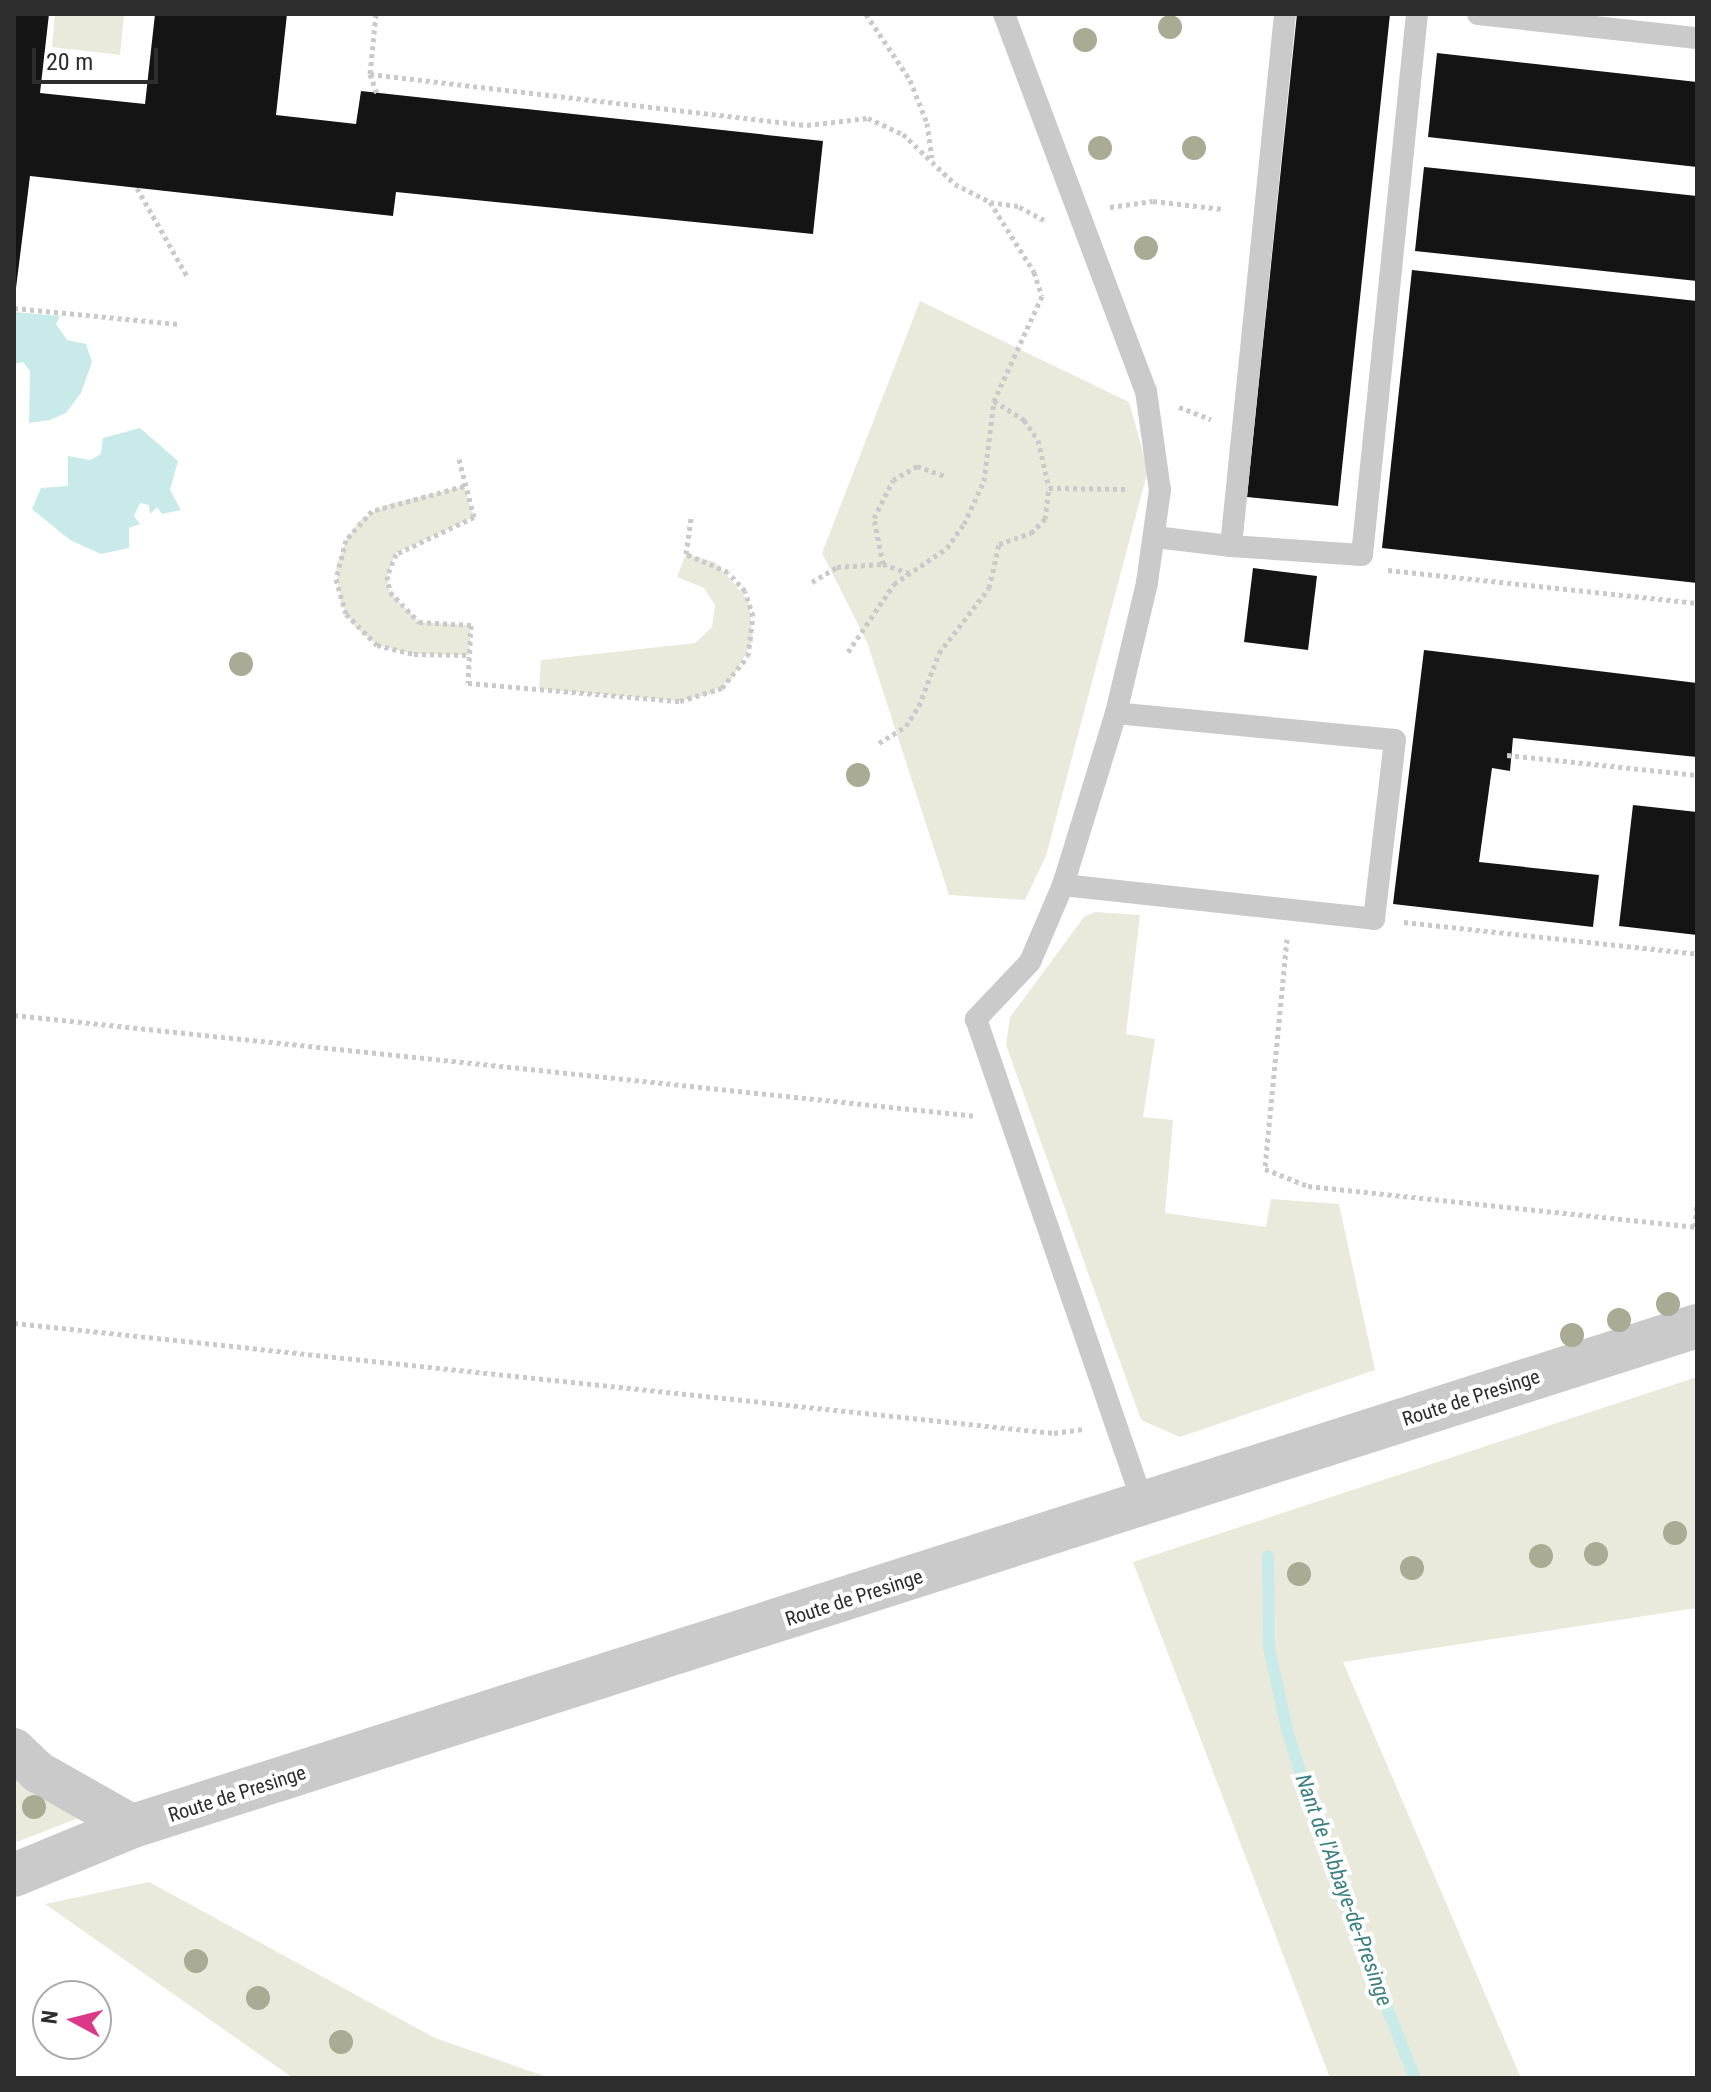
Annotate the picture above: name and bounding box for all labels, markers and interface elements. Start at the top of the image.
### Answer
scale bar [36,32,162,82]
text: 20 m [46,48,93,76]
street label: Route de Presinge [1399,1364,1543,1432]
street label: Route de Presinge [782,1564,926,1632]
street label: Route de Presinge [165,1760,309,1828]
water label: Nant de l'Abbaye-de-Presinge [1290,1770,1398,2010]
north arrow [32,1980,112,2060]
text: N [36,2009,63,2025]

